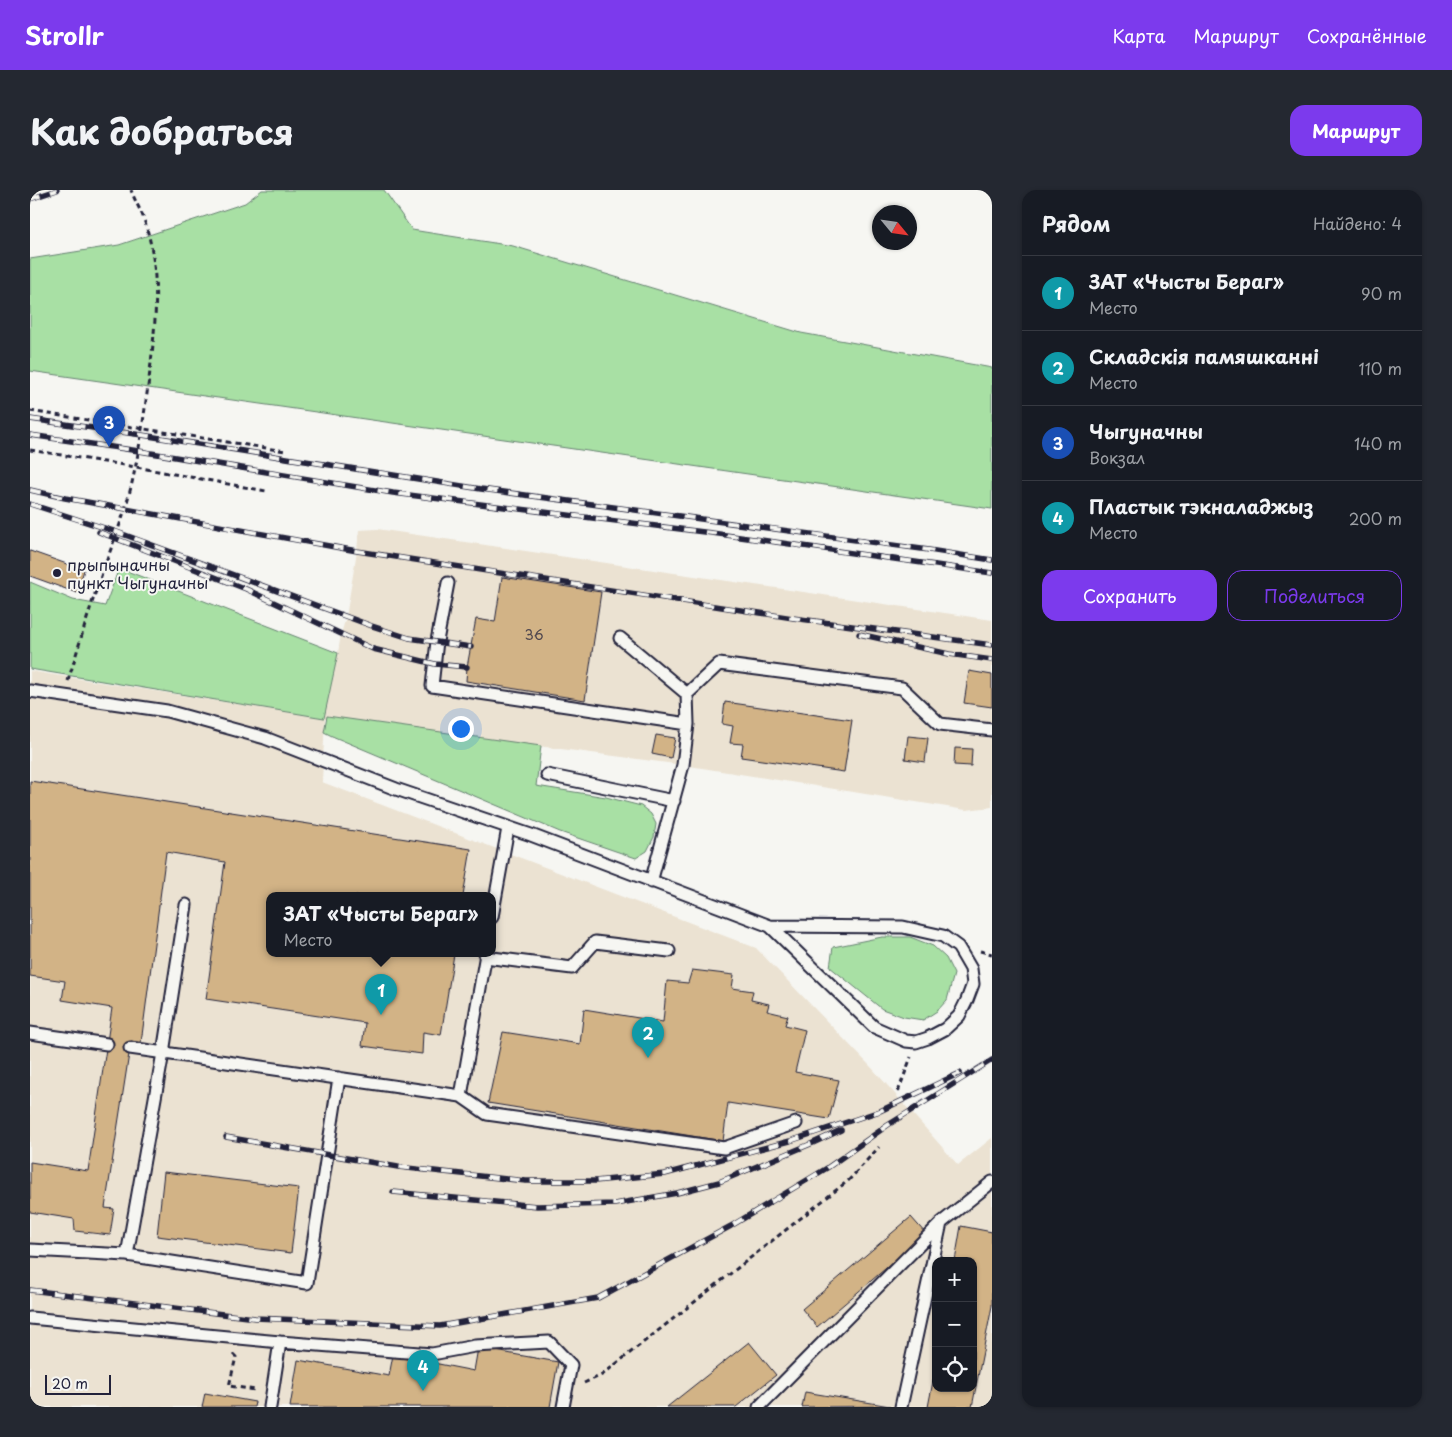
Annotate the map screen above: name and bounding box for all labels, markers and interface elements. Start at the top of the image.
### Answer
text: Strollr [25,17,104,53]
text: Карта [1113,22,1165,49]
text: Маршрут [1193,22,1279,49]
text: Сохранённые [1307,22,1427,49]
text: Как добраться [30,104,294,157]
button: Маршрут [1290,105,1422,156]
north arrow [872,205,917,250]
text: Рядом [1042,207,1110,239]
text: Найдено: 4 [1313,211,1402,235]
text: ЗАТ «Чысты Бераг» [1089,267,1284,295]
text: 1 [1054,281,1062,305]
text: 90 m [1361,281,1402,305]
text: Место [1089,295,1138,319]
text: Складскія памяшканні [1089,342,1319,370]
text: 2 [1052,356,1064,380]
text: 110 m [1359,356,1402,380]
text: Место [1089,370,1138,394]
pin: 3 [93,406,125,447]
text: Чыгуначны [1089,417,1203,445]
text: 3 [1053,431,1063,455]
text: 140 m [1354,431,1402,455]
text: Вокзал [1089,445,1145,469]
text: Пластык тэкналаджыз [1089,492,1313,520]
text: 4 [1053,506,1063,530]
text: 200 m [1349,506,1402,530]
text: Место [1089,520,1138,544]
place label: прыпыначны пункт Чыгуначны [67,552,208,594]
marker: прыпыначны пункт Чыгуначны [51,567,63,579]
button: Сохранить [1042,570,1217,621]
button: Поделиться [1227,570,1402,621]
house number: 36 [524,624,544,645]
your location [448,716,474,742]
popup [266,892,496,957]
text: ЗАТ «Чысты Бераг» [284,899,478,927]
text: Место [284,927,332,951]
pin: 1 [365,974,397,1015]
pin: 2 [632,1017,664,1058]
map controls [932,1257,977,1392]
button: + [932,1257,977,1302]
button: − [932,1302,977,1347]
button: locate [932,1347,977,1392]
pin: 4 [407,1350,439,1391]
scale bar [45,1372,111,1395]
text: 20 m [52,1373,88,1394]

